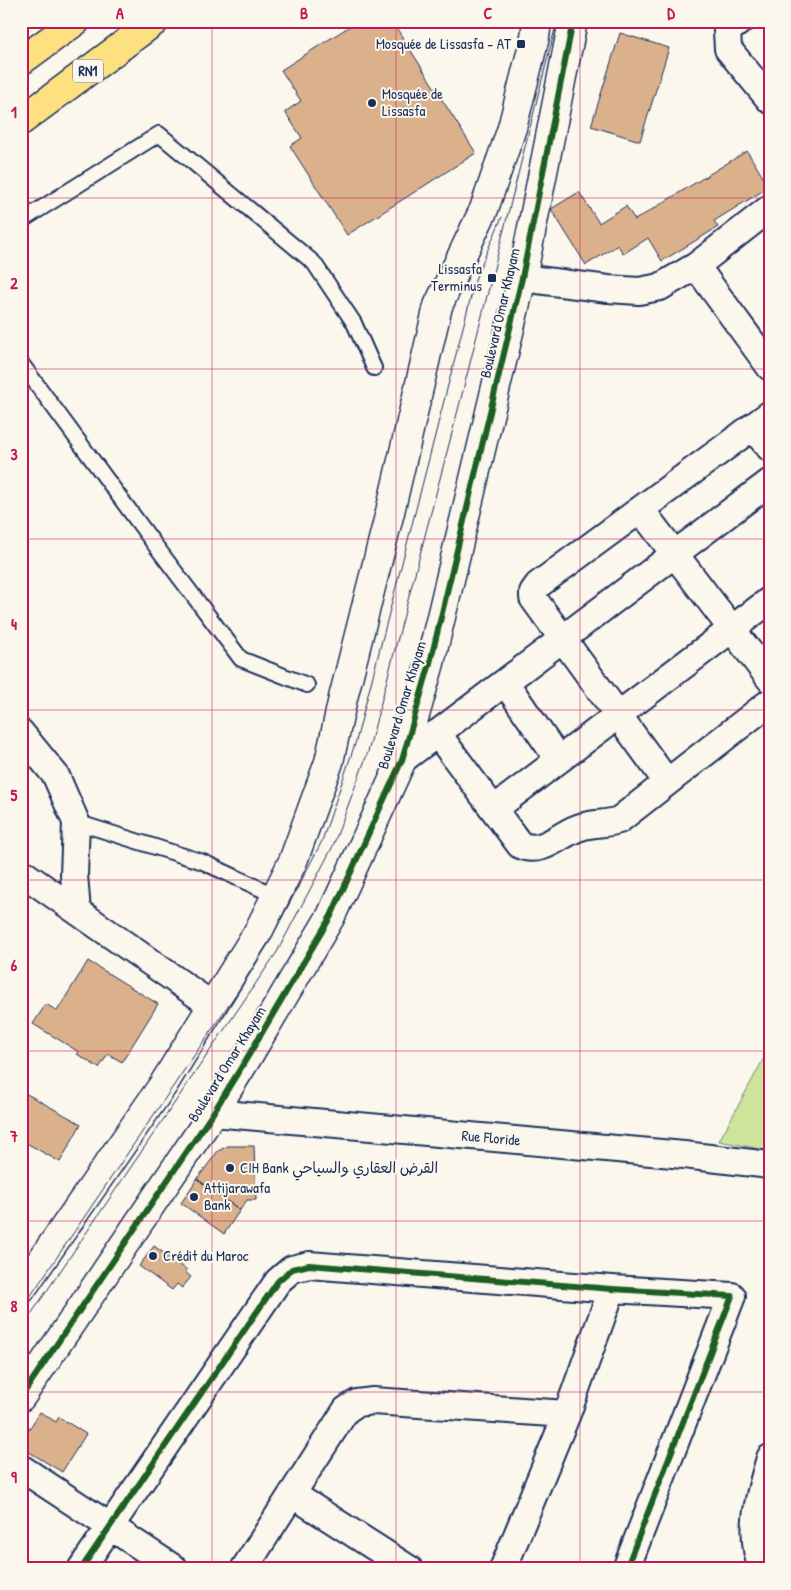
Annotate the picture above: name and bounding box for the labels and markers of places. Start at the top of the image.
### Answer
place label: Mosquée de Lissasfa - AT [376,33,512,54]
marker: Mosquée de Lissasfa - AT [515,38,527,50]
place label: Mosquée de Lissasfa [382,83,443,121]
marker: Mosquée de Lissasfa [366,97,378,109]
place label: Lissasfa Terminus [431,258,482,296]
marker: Lissasfa Terminus [486,272,498,284]
place label: CIH Bank القرض العقاري والسياحي [240,1157,438,1181]
marker: CIH Bank القرض العقاري والسياحي [224,1162,236,1174]
place label: Attijarawafa Bank [204,1177,270,1215]
marker: Attijarawafa Bank [188,1191,200,1203]
place label: Crédit du Maroc [163,1245,249,1266]
marker: Crédit du Maroc [147,1250,159,1262]

